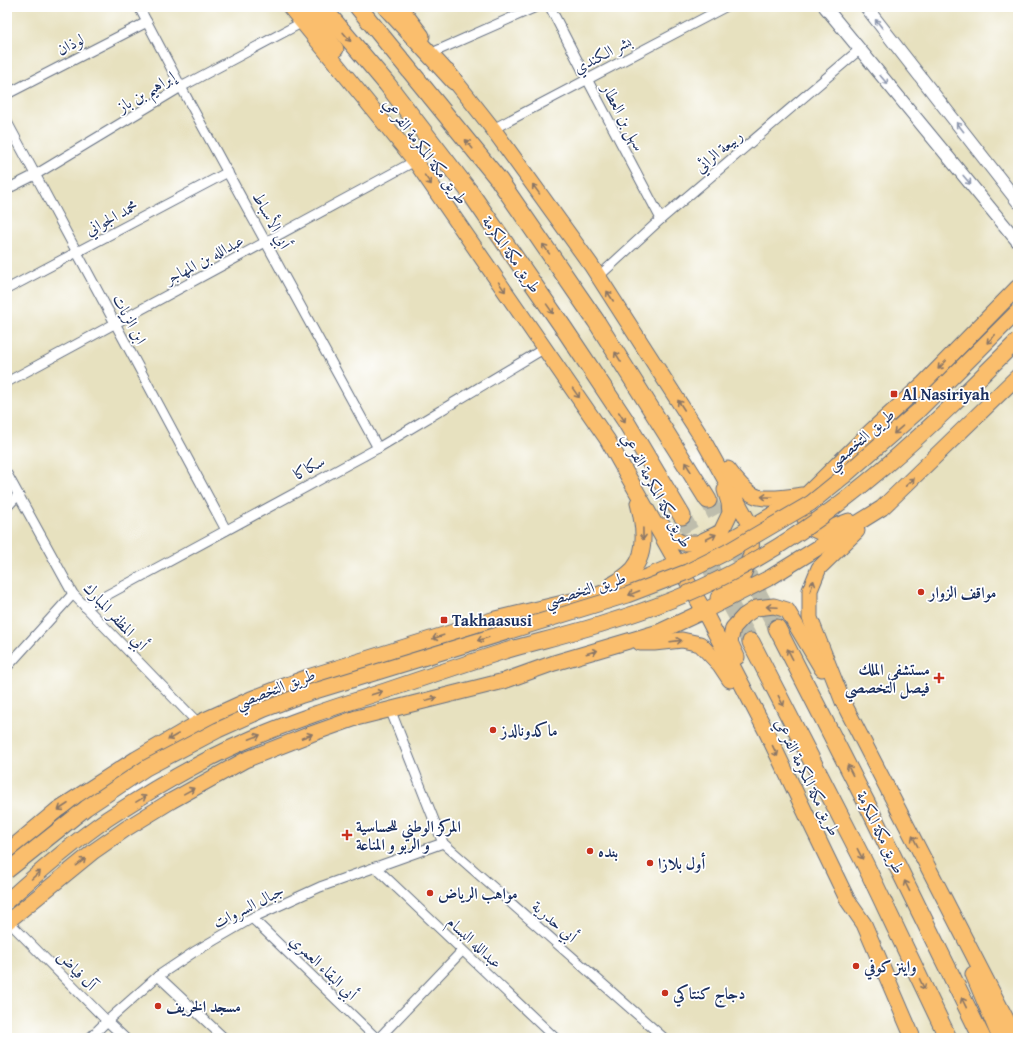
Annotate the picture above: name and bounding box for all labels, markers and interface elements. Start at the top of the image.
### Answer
one-way arrow [875,19,884,30]
street label: لوذان [52,27,88,61]
street label: بشر الكندي [569,28,636,80]
one-way arrow [342,31,351,42]
street label: إبراهيم بن باز [111,63,184,123]
one-way arrow [880,75,889,86]
street label: سهل بن العطار [595,77,652,155]
street label: طريق مكة المكرمة الفرعي [377,93,474,210]
one-way arrow [956,121,964,132]
street label: ربيعة الرائي [689,124,748,179]
one-way arrow [465,138,474,149]
one-way arrow [424,174,432,185]
one-way arrow [963,175,972,186]
one-way arrow [532,184,540,195]
street label: أبي الأسباط [246,187,297,254]
street label: محمد الجواني [80,193,142,242]
street label: طريق مكة المكرمة [476,210,548,298]
street label: عبدالله بن المهاجر [158,228,248,291]
one-way arrow [542,243,550,254]
one-way arrow [498,281,506,292]
street label: ابن الزيات [107,290,153,348]
one-way arrow [606,291,614,302]
one-way arrow [546,303,554,314]
one-way arrow [986,334,996,344]
one-way arrow [614,351,622,363]
one-way arrow [937,360,947,370]
place label: Al Nasiriyah [902,382,990,406]
one-way arrow [572,388,580,399]
marker: Al Nasiriyah [889,389,899,399]
one-way arrow [677,400,685,411]
street label: طريق التخصصي [820,402,902,479]
one-way arrow [619,411,627,423]
one-way arrow [892,425,903,434]
street label: طريق مكة المكرمة الفرعي [615,428,699,552]
street label: سكاكا [289,449,329,485]
one-way arrow [683,461,691,473]
one-way arrow [905,477,915,487]
one-way arrow [761,494,774,501]
one-way arrow [639,527,646,540]
one-way arrow [704,533,716,540]
street label: طريق التخصصي [541,565,630,617]
street label: أبي المظفر المبارك [77,576,154,656]
one-way arrow [809,579,816,592]
place label: مواقف الزوار [927,580,996,604]
marker: مواقف الزوار [916,587,926,597]
one-way arrow [629,589,641,597]
one-way arrow [766,603,779,611]
place label: Takhaasusi [452,608,532,632]
marker: Takhaasusi [439,615,449,625]
one-way arrow [432,634,445,641]
one-way arrow [477,636,490,643]
one-way arrow [669,637,682,644]
one-way arrow [585,648,598,655]
one-way arrow [786,648,793,660]
place label: مستشفى الملك فيصل التخصصي [845,657,930,703]
street label: طريق التخصصي [231,662,320,718]
marker: مستشفى الملك فيصل التخصصي [933,672,945,684]
one-way arrow [371,689,384,696]
one-way arrow [424,694,437,702]
one-way arrow [778,695,785,707]
street label: طريق مكة المكرمة الفرعي [768,714,847,840]
place label: ماكدونالدز [499,718,558,742]
marker: ماكدونالدز [488,725,498,735]
one-way arrow [300,731,312,739]
one-way arrow [249,733,261,741]
one-way arrow [167,734,179,742]
one-way arrow [772,745,779,757]
one-way arrow [845,764,853,776]
one-way arrow [183,786,195,794]
street label: طريق مكة المكرمة [851,787,911,877]
one-way arrow [135,794,147,802]
one-way arrow [57,803,69,811]
place label: المركز الوطني للحساسية و الربو و المناعة [356,814,461,856]
marker: المركز الوطني للحساسية و الربو و المناعة [341,829,353,841]
one-way arrow [910,836,918,848]
place label: بنده [598,839,618,863]
marker: بنده [585,846,595,856]
one-way arrow [857,848,864,860]
place label: أول بلازا [658,851,706,875]
one-way arrow [75,858,86,866]
marker: أول بلازا [645,858,655,868]
one-way arrow [31,870,41,880]
street label: جبال السروات [208,878,288,934]
place label: مواهب الرياض [438,881,518,905]
one-way arrow [903,881,910,893]
marker: مواهب الرياض [425,888,435,898]
street label: أبي حدرية [526,894,583,949]
street label: عبدالله البسام [440,910,508,976]
street label: أبي البقاء العمري [284,929,363,1006]
street label: آل فياض [51,944,104,997]
place label: واينز كوفي [863,954,917,980]
marker: واينز كوفي [851,961,861,971]
one-way arrow [919,978,926,990]
place label: دجاج كنتاكي [672,981,745,1008]
marker: دجاج كنتاكي [660,988,670,998]
place label: مسجد الخريف [166,994,241,1018]
one-way arrow [960,997,968,1009]
marker: مسجد الخريف [153,1001,163,1011]

